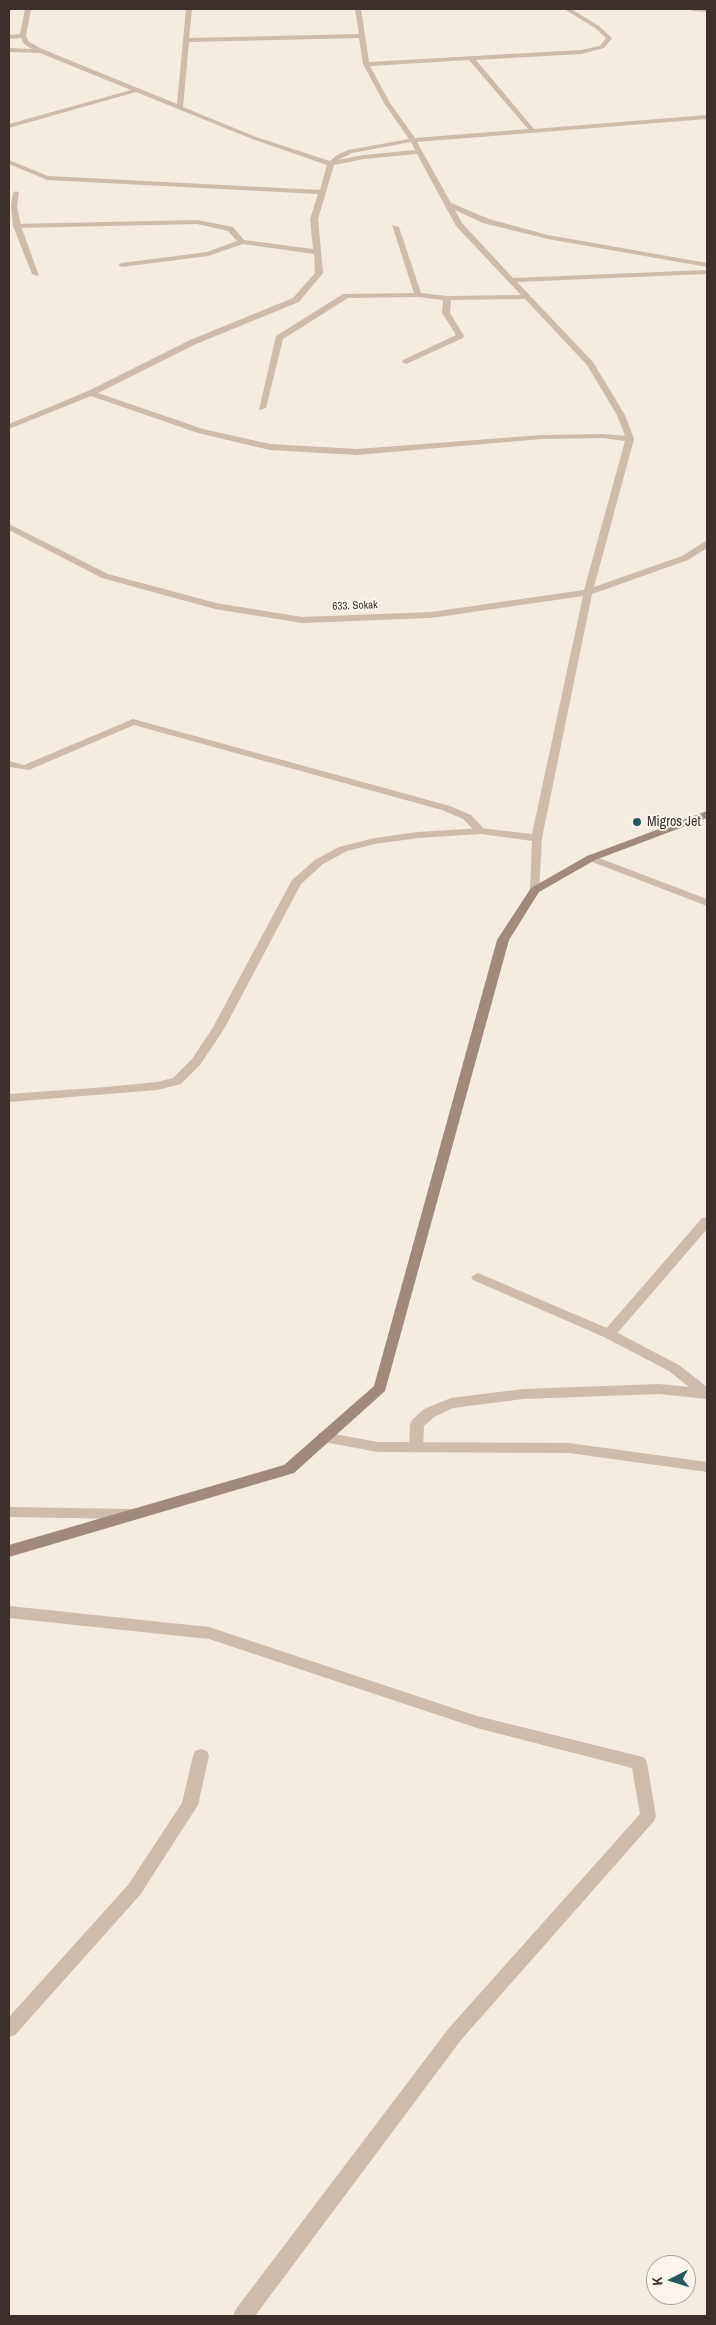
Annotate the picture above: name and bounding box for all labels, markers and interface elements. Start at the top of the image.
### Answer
street label: 633. Sokak [332,599,378,613]
place label: Migros Jet [647,814,701,830]
marker: Migros Jet [631,816,643,828]
north arrow [646,2255,696,2305]
text: K [648,2276,666,2286]

